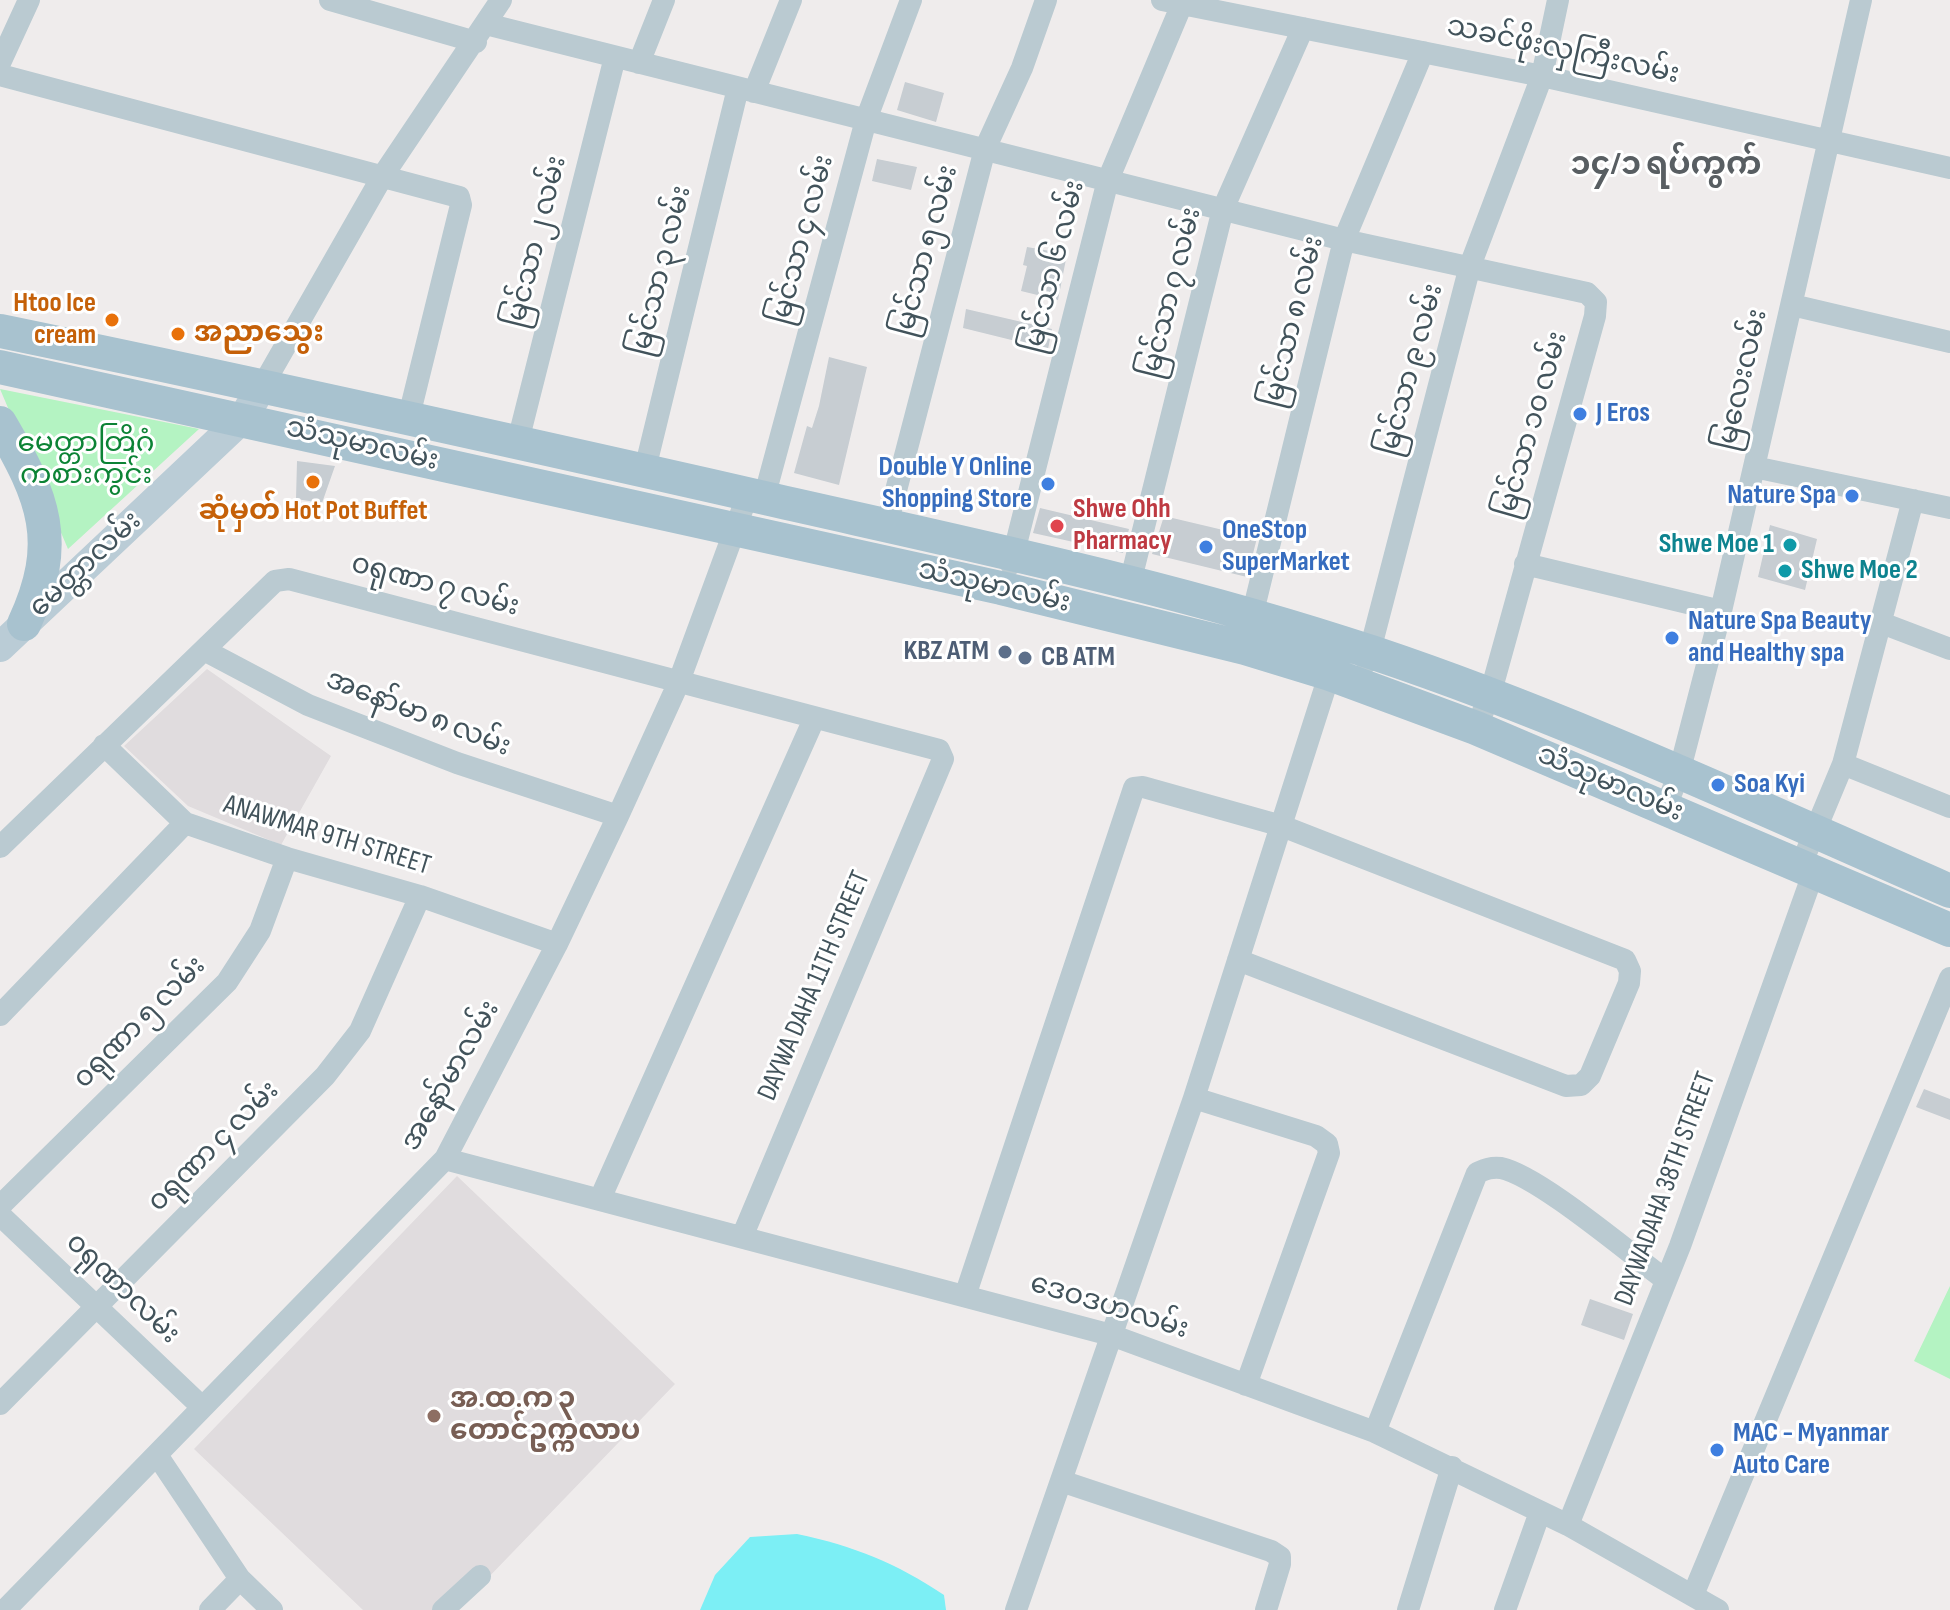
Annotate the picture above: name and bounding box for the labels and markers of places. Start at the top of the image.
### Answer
place label: Htoo Ice cream [13,287,96,353]
marker: Htoo Ice cream [103,311,121,329]
place label: အညာသွေး [194,317,324,351]
marker: အညာသွေး [169,325,187,343]
place label: J Eros [1596,397,1650,431]
marker: J Eros [1571,405,1589,423]
place label: Double Y Online Shopping Store [878,451,1032,517]
marker: ဆုံမှတ် Hot Pot Buffet [304,473,322,491]
marker: Double Y Online Shopping Store [1039,475,1057,493]
place label: Nature Spa [1727,479,1836,513]
marker: Nature Spa [1843,487,1861,505]
place label: Shwe Ohh Pharmacy [1073,493,1172,559]
place label: ဆုံမှတ် Hot Pot Buffet [198,495,428,529]
place label: OneStop SuperMarket [1222,514,1350,580]
marker: Shwe Ohh Pharmacy [1048,517,1066,535]
place label: Shwe Moe 1 [1659,528,1774,562]
marker: Shwe Moe 1 [1781,536,1799,554]
marker: OneStop SuperMarket [1197,538,1215,556]
place label: Shwe Moe 2 [1801,554,1918,588]
marker: Shwe Moe 2 [1776,562,1794,580]
place label: Nature Spa Beauty and Healthy spa [1688,605,1871,671]
marker: Nature Spa Beauty and Healthy spa [1663,629,1681,647]
place label: KBZ ATM [904,635,989,669]
place label: CB ATM [1041,641,1115,675]
marker: KBZ ATM [996,643,1014,661]
marker: CB ATM [1016,649,1034,667]
place label: Soa Kyi [1734,768,1805,802]
marker: Soa Kyi [1709,776,1727,794]
place label: အ.ထ.က ၃ တောင်ဥက္ကလာပ [450,1383,640,1449]
marker: အ.ထ.က ၃ တောင်ဥက္ကလာပ [425,1407,443,1425]
place label: MAC - Myanmar Auto Care [1733,1417,1889,1483]
marker: MAC - Myanmar Auto Care [1708,1441,1726,1459]

